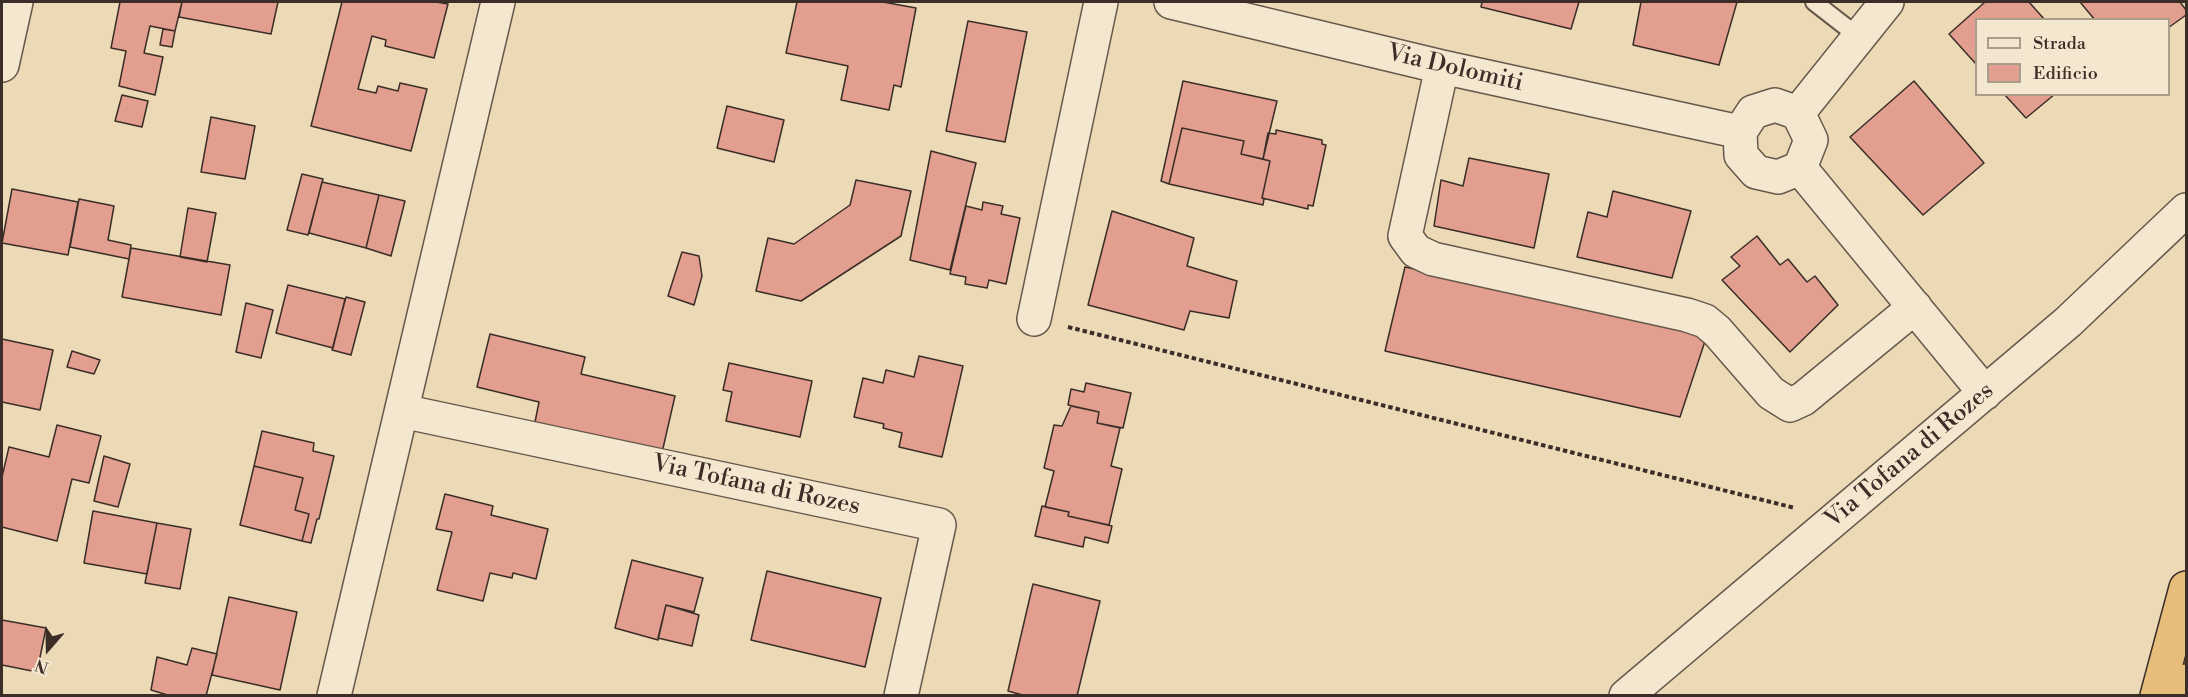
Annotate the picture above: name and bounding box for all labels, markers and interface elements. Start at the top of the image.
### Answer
legend [1975,18,2170,96]
text: Strada [2033,32,2086,55]
street label: Via Dolomiti [1384,39,1526,99]
text: Edificio [2033,62,2098,85]
street label: Via Tofana di Rozes [1820,377,2000,535]
street label: Via Tofana di Rozes [650,450,862,522]
north arrow [18,619,78,679]
text: N [32,654,51,677]

